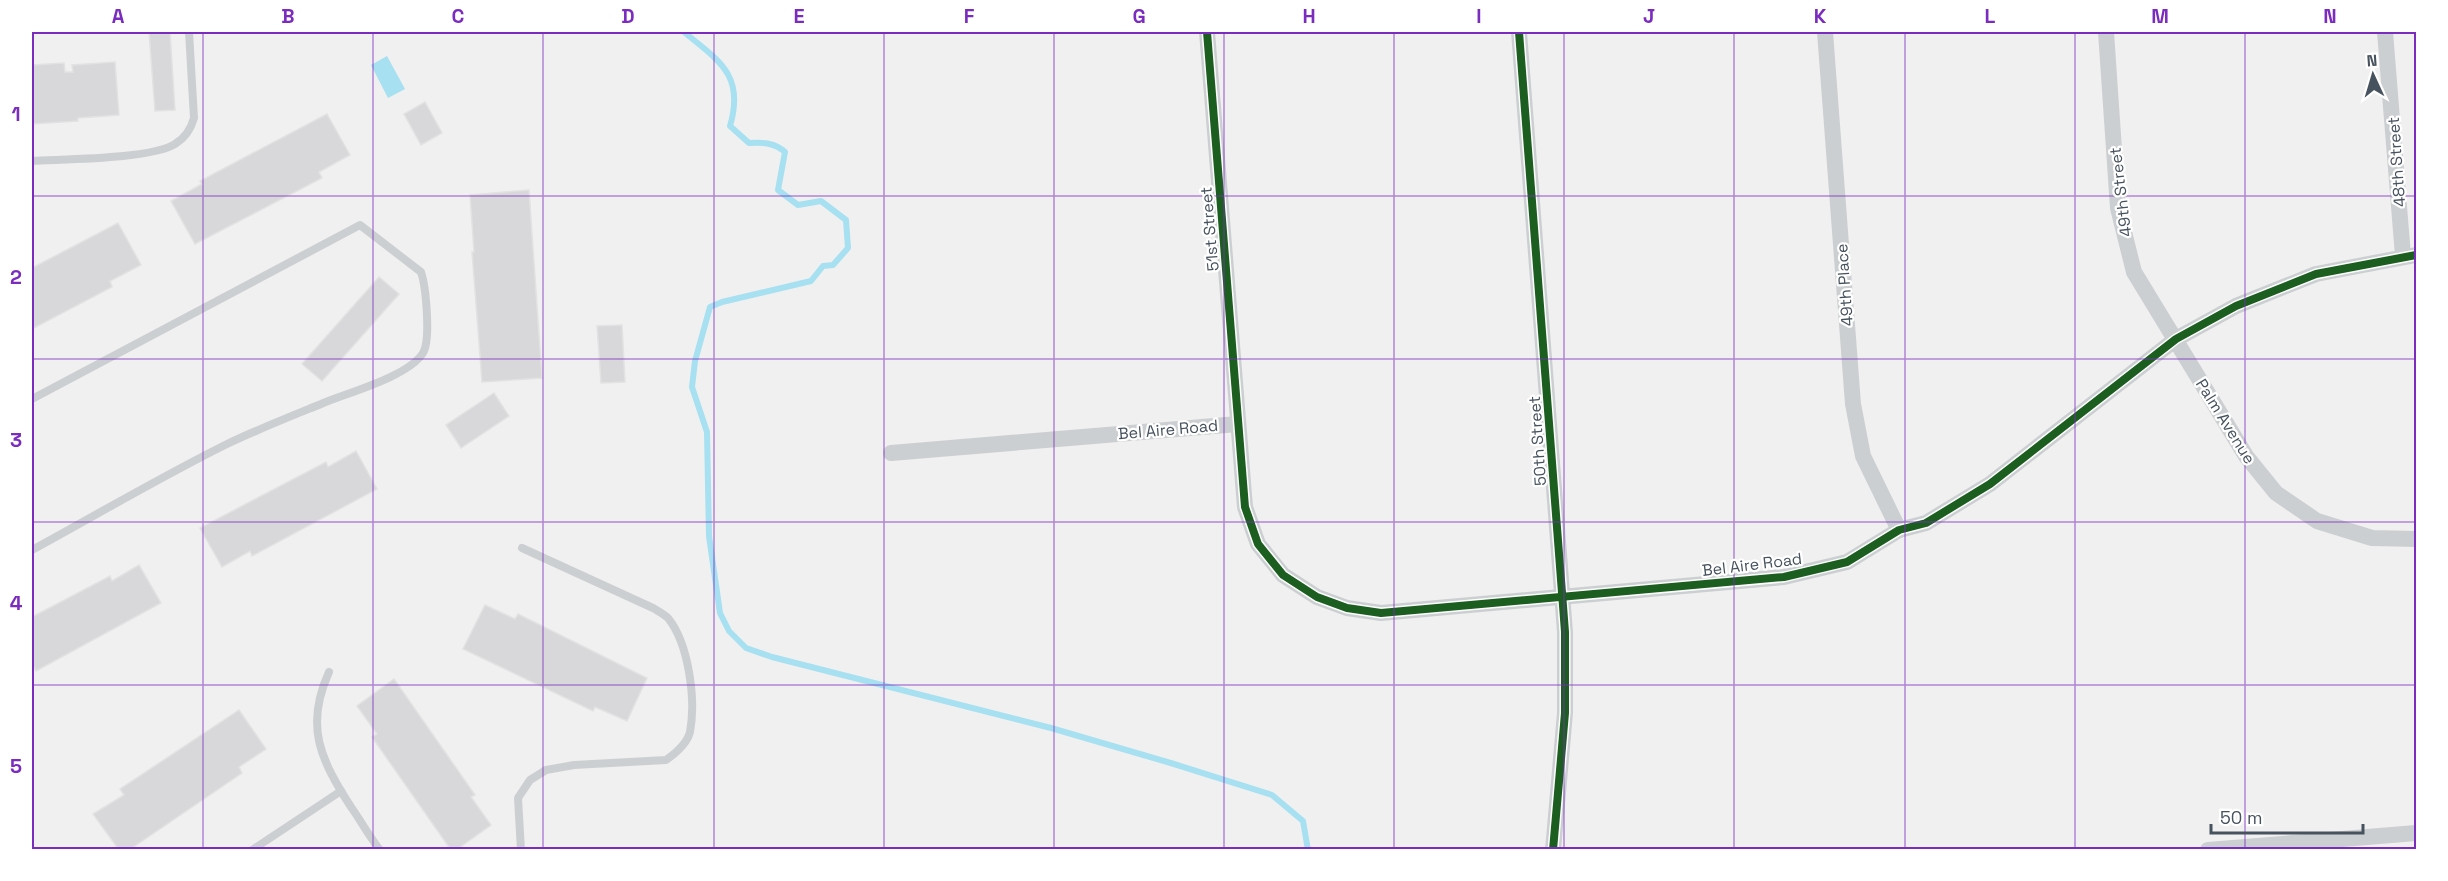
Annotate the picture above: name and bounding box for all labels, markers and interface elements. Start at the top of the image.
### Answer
text: A [112,3,125,29]
text: B [281,3,295,29]
text: C [452,3,465,29]
text: D [621,3,635,29]
text: E [793,3,805,29]
text: F [964,3,975,29]
text: G [1132,3,1146,29]
text: H [1302,3,1316,29]
text: I [1476,3,1482,29]
text: J [1643,3,1655,29]
text: K [1814,3,1827,29]
text: L [1985,3,1996,29]
text: M [2151,3,2169,29]
text: N [2323,3,2337,29]
north arrow [2343,45,2403,105]
text: N [2366,50,2378,71]
text: 1 [11,101,21,127]
street label: 48th Street [2383,116,2410,208]
street label: 49th Street [2105,146,2136,238]
street label: 51st Street [1195,186,1224,272]
street label: 49th Place [1831,243,1858,327]
text: 2 [10,264,22,290]
street label: Palm Avenue [2191,375,2260,468]
street label: 50th Street [1524,395,1551,487]
street label: Bel Aire Road [1117,415,1219,444]
text: 3 [10,427,22,453]
street label: Bel Aire Road [1701,548,1803,581]
text: 4 [10,590,23,616]
text: 5 [10,753,22,779]
scale bar [2211,797,2362,835]
text: 50 m [2220,806,2262,829]

